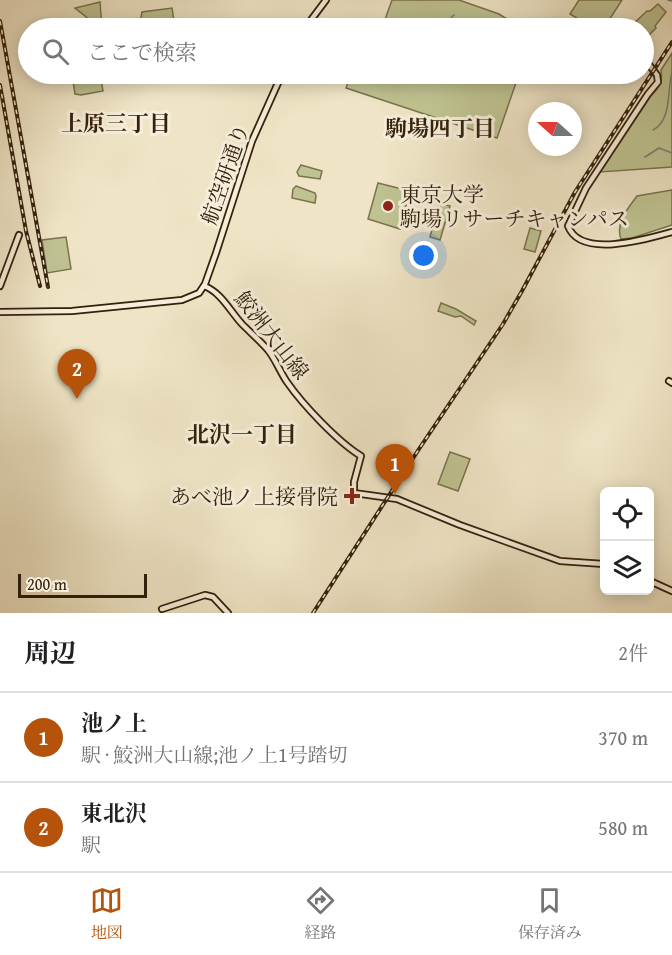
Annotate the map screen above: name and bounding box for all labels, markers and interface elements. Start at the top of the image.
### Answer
search box [18,18,654,84]
icon: search [39,35,72,68]
text: ここで検索 [87,36,197,68]
north arrow [528,102,582,156]
district label: 上原三丁目 [61,107,171,139]
district label: 駒場四丁目 [385,112,495,144]
street label: 航空研通り [193,119,257,229]
place label: 東京大学 駒場リサーチキャンパス [400,179,629,234]
marker: 東京大学 駒場リサーチキャンパス [381,199,395,213]
your location [409,241,438,270]
street label: 鮫洲大山線 [227,284,317,386]
pin: 2 [58,350,97,399]
district label: 北沢一丁目 [187,418,297,450]
pin: 1 [376,444,414,494]
place label: あべ池ノ上接骨院 [170,481,338,512]
marker: あべ池ノ上接骨院 [343,487,361,505]
map controls [600,487,654,595]
button: locate [600,487,654,541]
button: layers [600,541,654,595]
scale bar [18,571,147,598]
text: 200 m [27,572,67,596]
text: 周辺 [24,633,76,672]
text: 2件 [618,638,648,667]
text: 池ノ上 [81,707,147,739]
text: 1 [38,723,49,752]
text: 370 m [598,723,648,752]
text: 駅 · 鮫洲大山線;池ノ上1号踏切 [81,740,348,769]
text: 東北沢 [81,797,147,829]
text: 2 [38,813,49,842]
text: 580 m [598,813,648,842]
text: 駅 [81,830,101,859]
tab: 地図 [90,884,123,944]
tab: 経路 [304,884,337,944]
tab: 保存済み [518,884,582,944]

